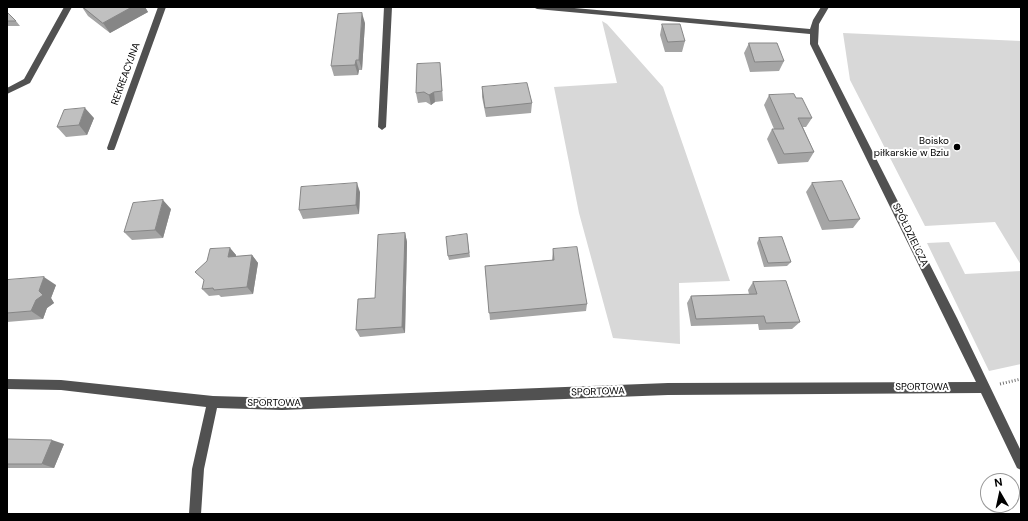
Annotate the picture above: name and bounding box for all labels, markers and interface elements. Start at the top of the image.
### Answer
street label: REKREACYJNA [109,41,143,107]
place label: Boisko piłkarskie w Bziu [874,135,949,158]
marker: Boisko piłkarskie w Bziu [952,142,962,152]
street label: SPÓŁDZIELCZA [889,201,931,269]
street label: SPORTOWA [895,381,949,393]
street label: SPORTOWA [571,385,625,399]
street label: SPORTOWA [247,397,301,409]
north arrow [980,473,1020,513]
text: N [993,475,1003,490]

